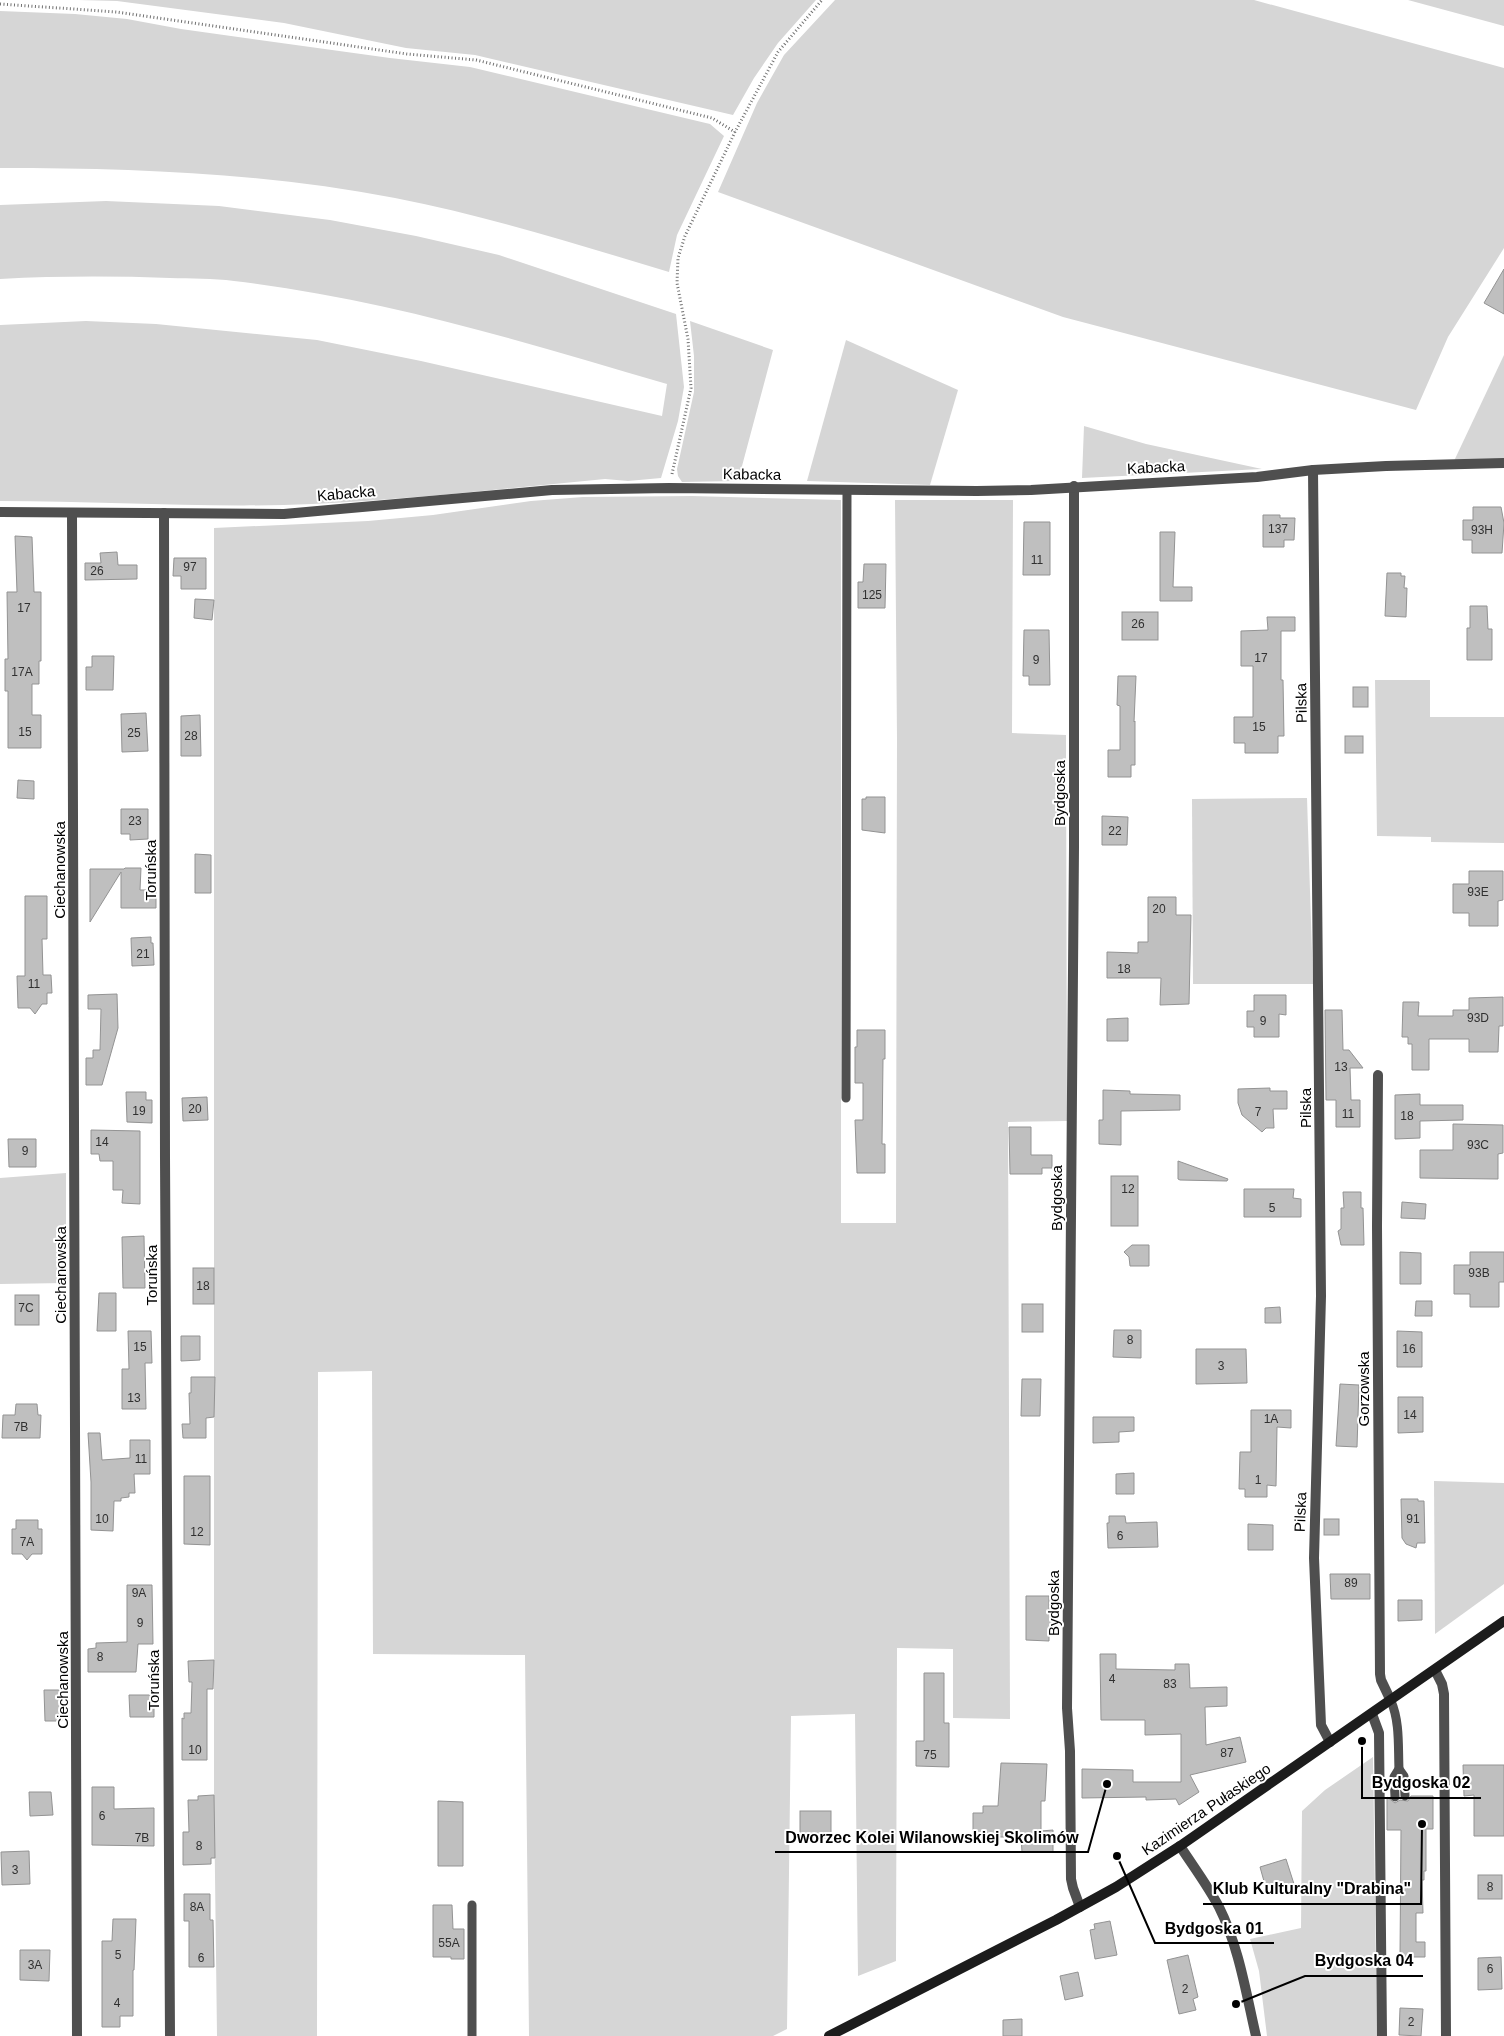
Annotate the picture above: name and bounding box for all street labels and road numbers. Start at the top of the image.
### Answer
street label: Kabacka [1126,457,1186,477]
street label: Kabacka [723,465,782,483]
street label: Kabacka [316,482,376,504]
street label: Pilska [1292,682,1310,723]
street label: Bydgoska [1051,759,1068,826]
street label: Ciechanowska [51,821,68,919]
street label: Toruńska [142,839,159,900]
street label: Pilska [1297,1087,1314,1128]
street label: Bydgoska [1048,1164,1065,1231]
street label: Ciechanowska [52,1226,69,1324]
street label: Toruńska [143,1244,160,1305]
street label: Gorzowska [1355,1351,1372,1427]
street label: Pilska [1291,1491,1309,1532]
street label: Bydgoska [1045,1569,1062,1636]
street label: Ciechanowska [54,1631,71,1729]
street label: Toruńska [145,1649,162,1710]
street label: Kazimierza Pułaskiego [1138,1760,1274,1858]

